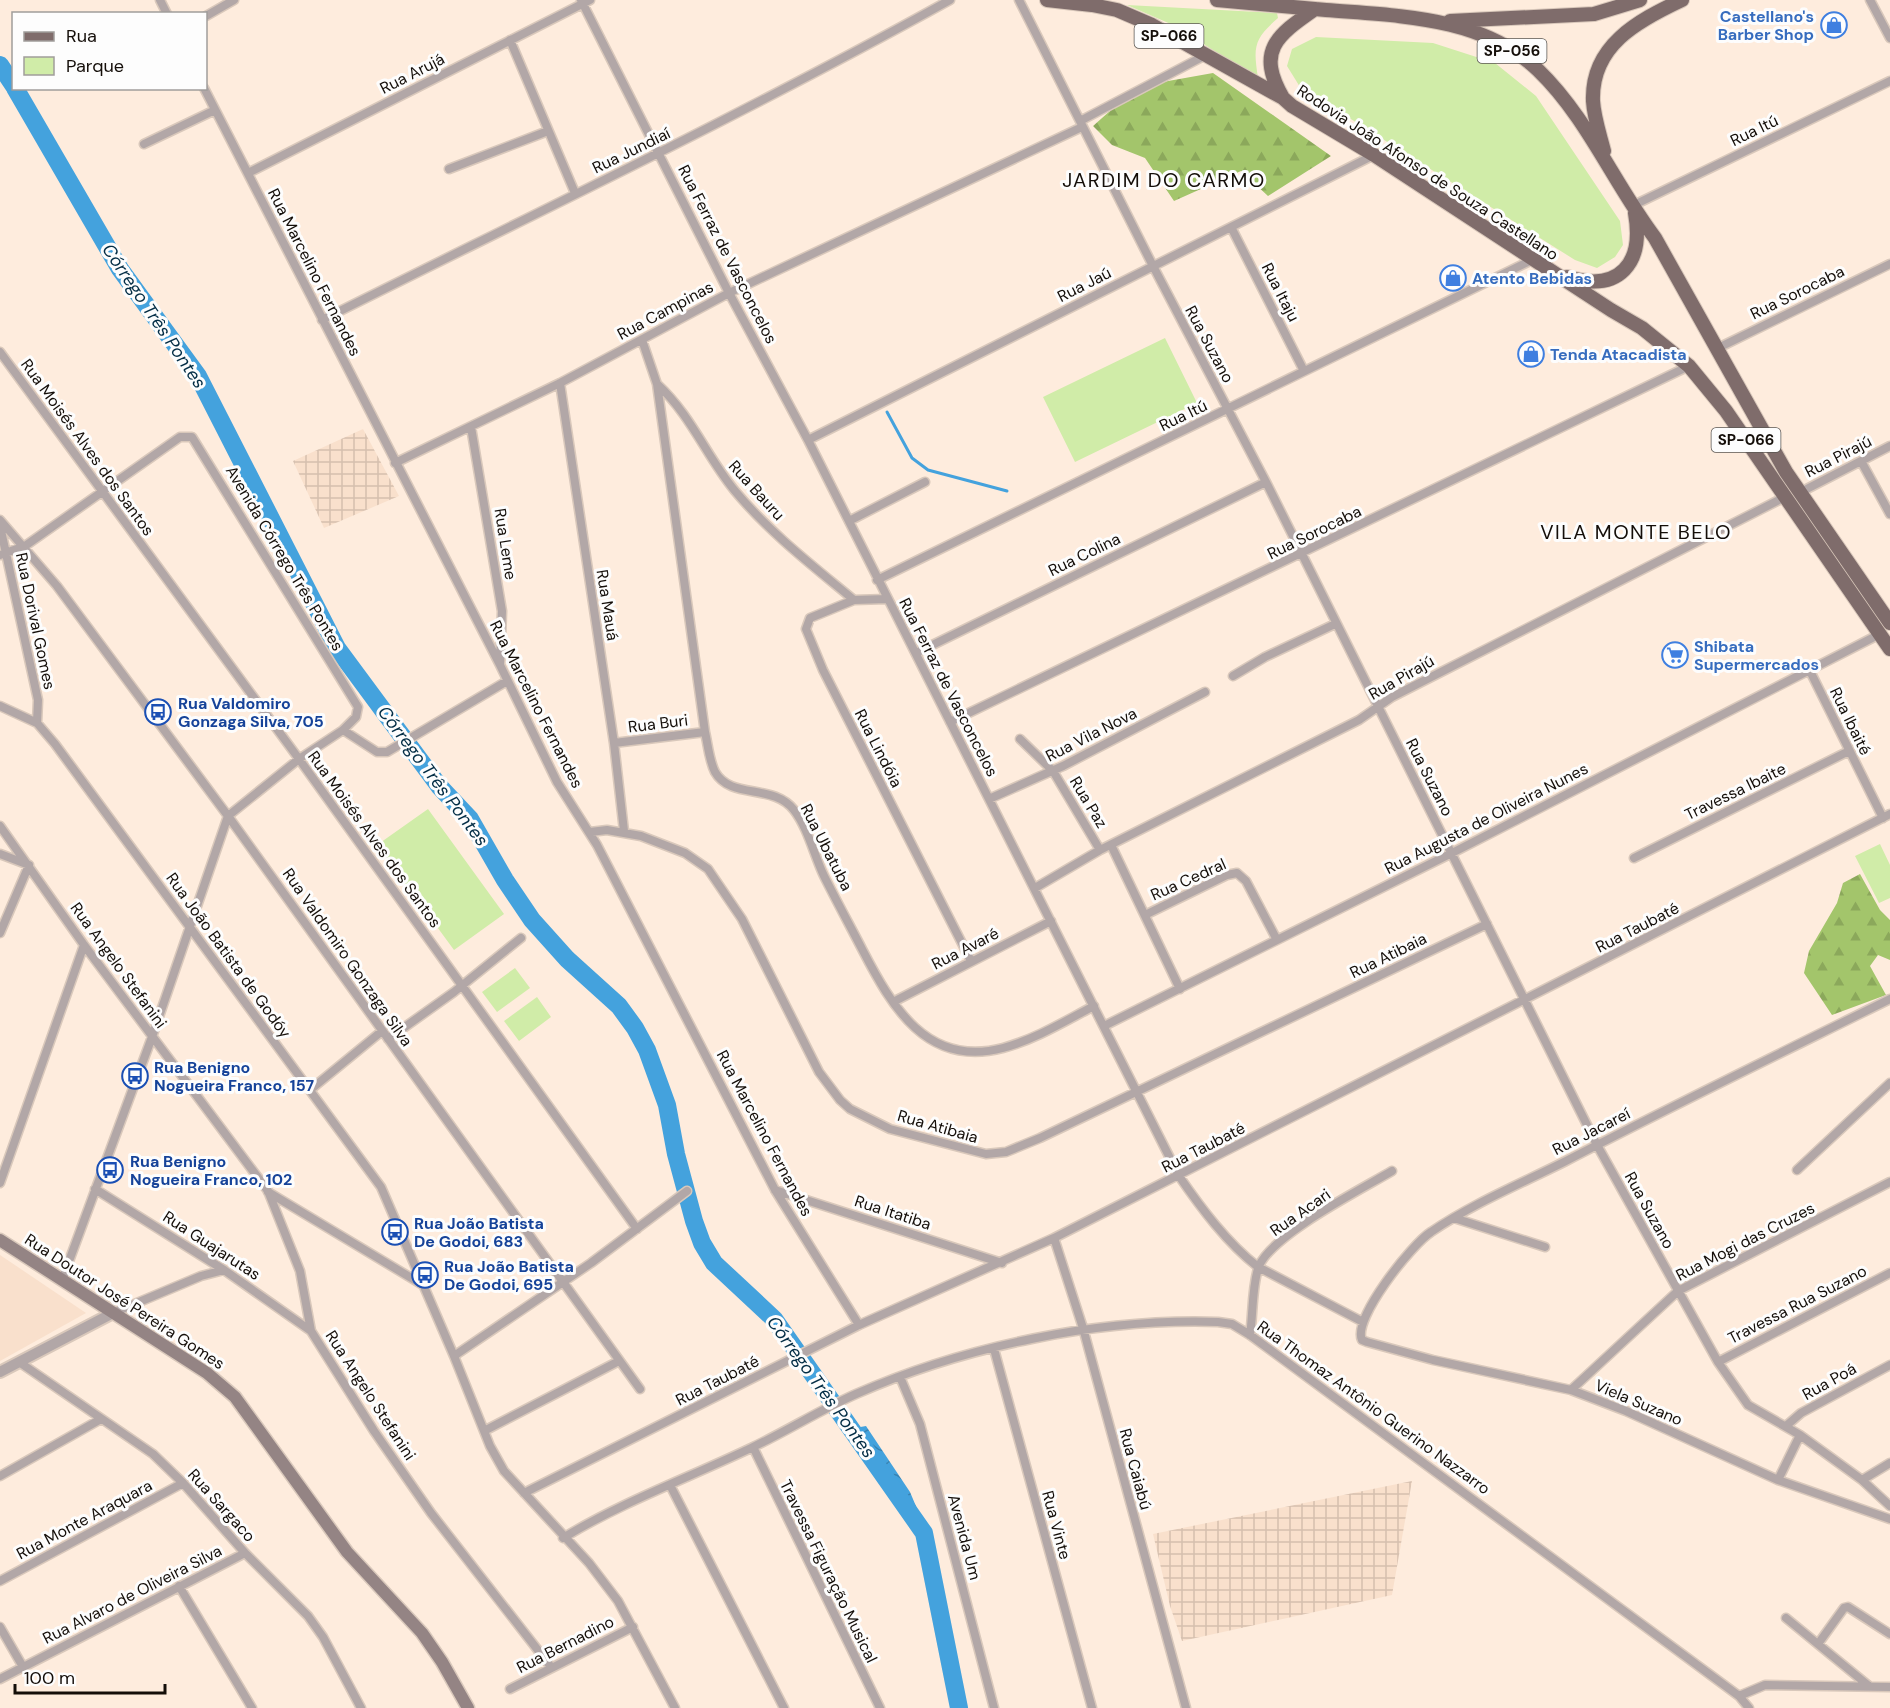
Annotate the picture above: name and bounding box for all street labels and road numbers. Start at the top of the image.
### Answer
road number: SP-066 [1134,24,1204,48]
road number: SP-056 [1478,39,1546,63]
street label: Rua Arujá [376,48,448,99]
street label: Rodovia João Afonso de Souza Castellano [1293,80,1563,265]
street label: Rua Itú [1727,110,1782,151]
street label: Rua Jundiaí [589,122,674,178]
street label: Rua Ferraz de Vasconcelos [673,161,782,347]
street label: Rua Marcelino Fernandes [263,185,366,360]
street label: Rua Itaju [1257,259,1304,325]
street label: Rua Sorocaba [1747,261,1848,324]
street label: Rua Jaú [1054,262,1115,307]
street label: Rua Campinas [614,276,717,345]
street label: Rua Suzano [1180,302,1239,387]
street label: Rua Moisés Alves dos Santos [16,355,159,540]
street label: Rua Itú [1156,395,1211,436]
road number: SP-066 [1712,428,1780,452]
street label: Rua Pirajú [1801,431,1875,482]
street label: Rua Bauru [724,456,789,525]
street label: Avenida Córrego Três Pontes [221,462,348,655]
street label: Rua Sorocaba [1264,501,1365,564]
street label: Rua Leme [489,507,522,581]
street label: Rua Colina [1045,528,1124,581]
street label: Rua Dorival Gomes [11,551,60,691]
street label: Rua Mauá [592,568,623,642]
street label: Rua Ferraz de Vasconcelos [894,594,1003,780]
street label: Rua Marcelino Fernandes [485,617,588,792]
street label: Rua Pirajú [1365,650,1438,705]
street label: Rua Ibaité [1825,684,1876,759]
street label: Rua Vila Nova [1042,702,1140,766]
street label: Rua Lindóia [850,706,907,791]
street label: Rua Buri [627,709,689,738]
street label: Rua Suzano [1401,735,1458,820]
street label: Rua Moisés Alves dos Santos [303,747,446,932]
street label: Rua Augusta de Oliveira Nunes [1381,758,1592,879]
street label: Travessa Ibaite [1681,758,1789,825]
street label: Rua Paz [1065,773,1112,832]
street label: Rua Ubatuba [796,800,857,894]
street label: Rua Cedral [1147,854,1229,905]
street label: Rua Valdomiro Gonzaga Silva [278,864,417,1050]
street label: Rua João Batista de Godóy [161,868,296,1042]
street label: Rua Taubaté [1592,897,1683,957]
street label: Rua Angelo Stefanini [66,898,171,1032]
street label: Rua Avaré [928,923,1002,974]
street label: Rua Atibaia [1346,928,1430,983]
street label: Rua Marcelino Fernandes [712,1046,817,1220]
street label: Rua Jacareí [1549,1103,1634,1160]
street label: Rua Atibaia [895,1105,981,1148]
street label: Rua Taubaté [1158,1117,1249,1177]
street label: Rua Suzano [1620,1168,1679,1252]
street label: Rua Acari [1266,1184,1335,1241]
street label: Rua Itatiba [852,1190,934,1235]
street label: Rua Mogi das Cruzes [1672,1197,1818,1286]
street label: Rua Guajarutas [159,1206,265,1285]
street label: Rua Doutor José Pereira Gomes [21,1229,229,1374]
street label: Travessa Rua Suzano [1724,1260,1870,1349]
street label: Rua Thomaz Antônio Guerino Nazzarro [1253,1316,1494,1499]
street label: Rua Angelo Stefanini [321,1326,420,1464]
street label: Rua Taubaté [672,1350,763,1410]
street label: Rua Poá [1799,1358,1860,1405]
street label: Viela Suzano [1592,1375,1686,1430]
street label: Rua Caiabú [1115,1426,1156,1512]
street label: Rua Sargaco [183,1464,260,1546]
street label: Rua Monte Araquara [13,1475,156,1564]
street label: Travessa Figuração Musical [775,1476,882,1666]
street label: Rua Vinte [1037,1488,1076,1562]
street label: Avenida Um [943,1492,986,1582]
street label: Rua Alvaro de Oliveira Silva [39,1540,225,1649]
street label: Rua Bernadino [513,1611,618,1678]

